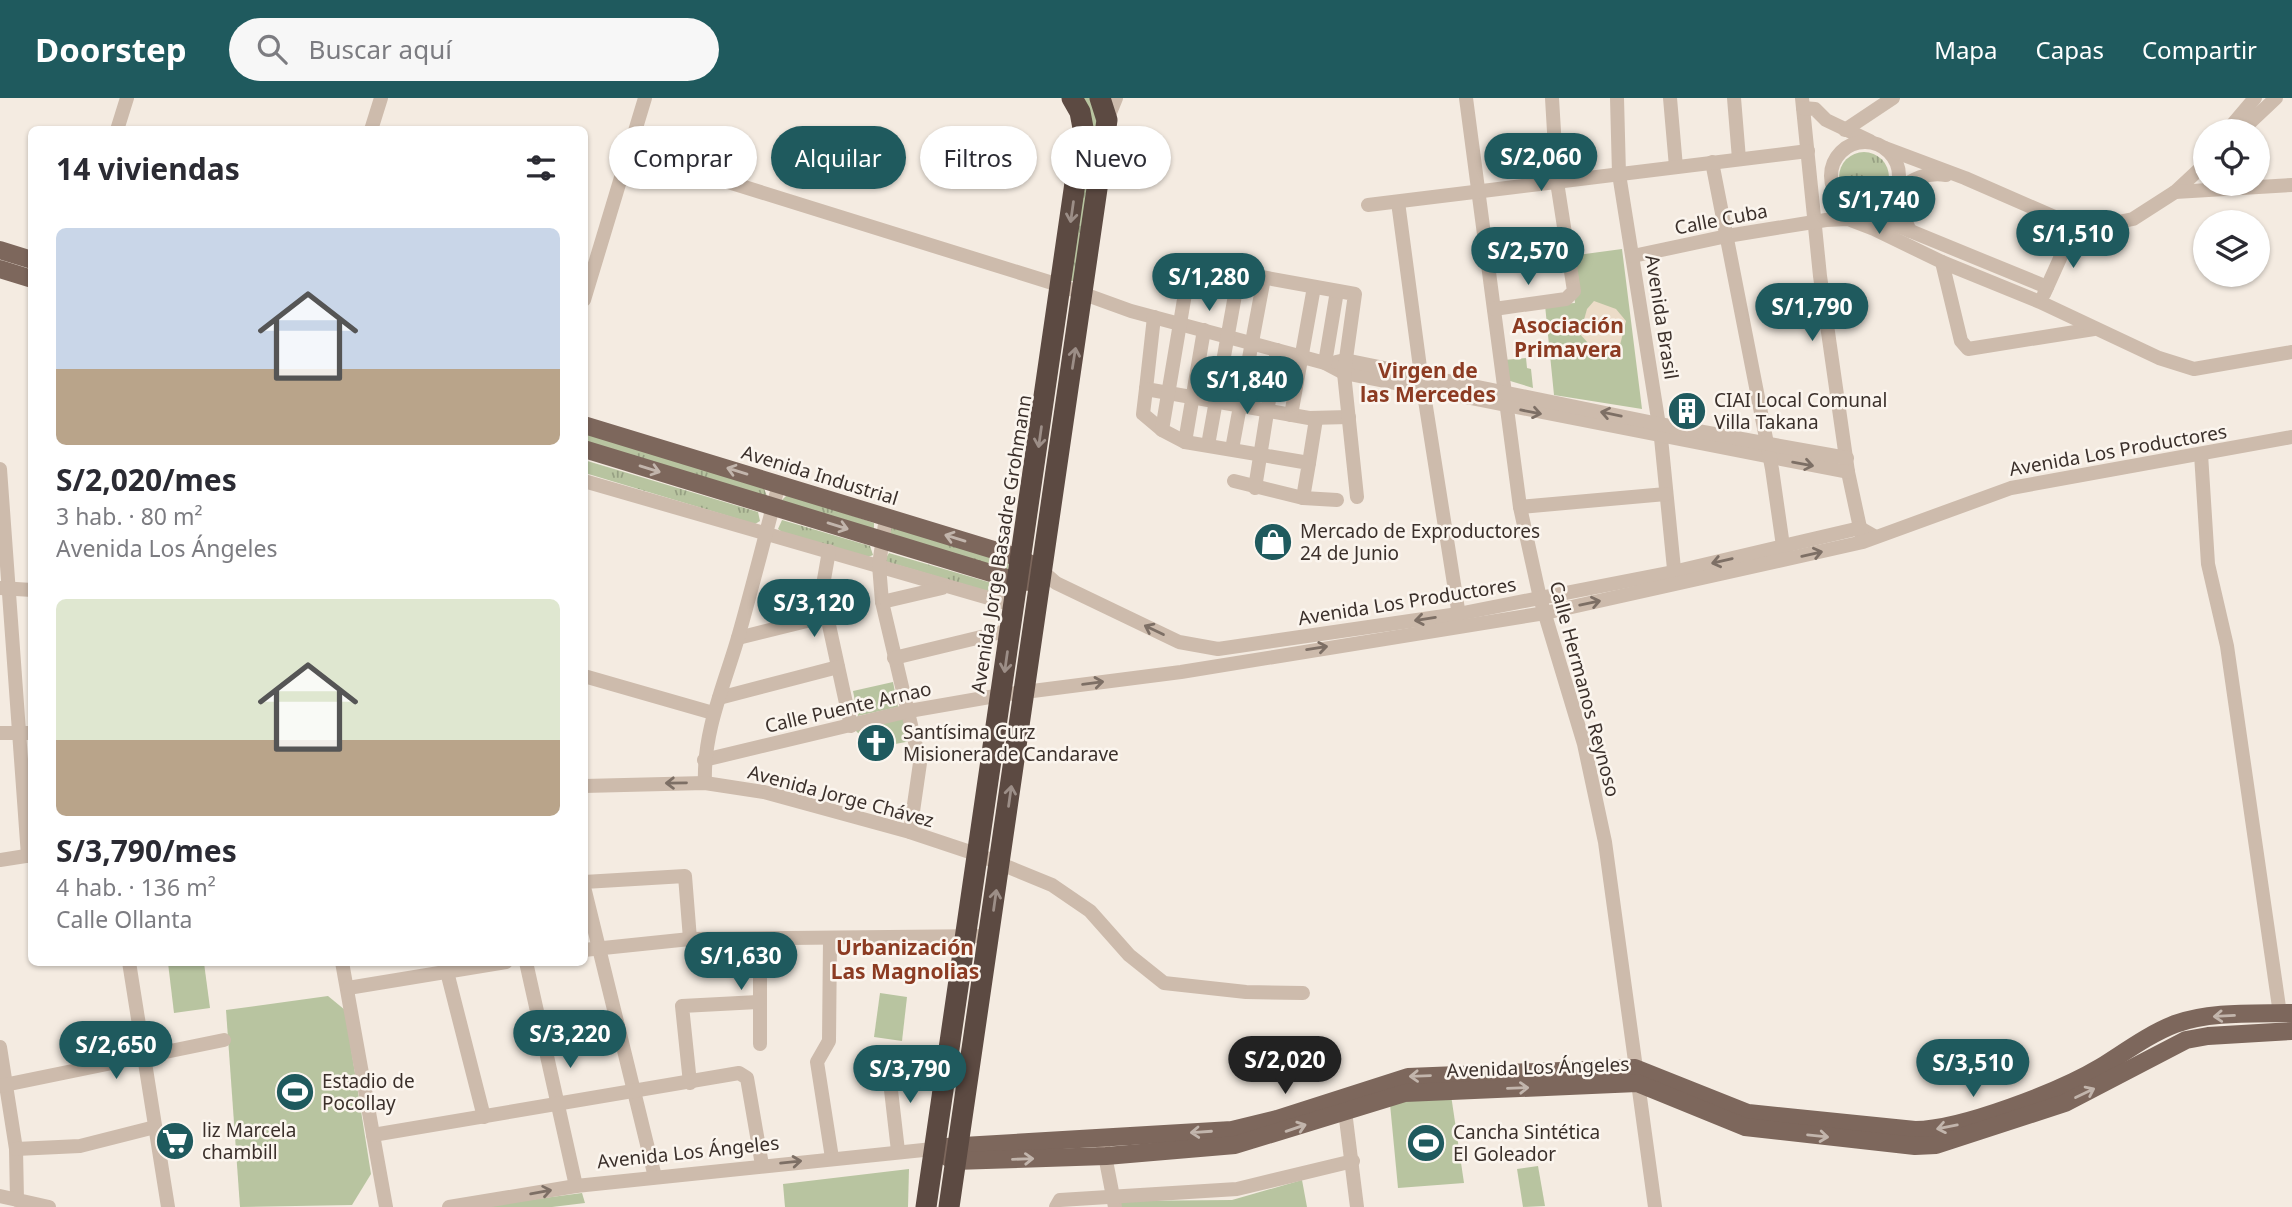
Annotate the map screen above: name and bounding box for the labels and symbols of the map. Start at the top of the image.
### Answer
pin: S/2,060 [1476,134,1606,193]
pin: S/1,740 [1814,176,1944,236]
street label: Calle Cuba [1672,197,1770,241]
one-way arrow [1066,200,1079,222]
pin: S/1,510 [2008,211,2138,270]
pin: S/2,570 [1463,228,1593,287]
street label: Avenida Brasil [1639,253,1685,381]
pin: S/1,280 [1144,254,1274,313]
pin: S/1,790 [1747,284,1877,343]
district label: Asociación Primavera [1512,311,1624,363]
one-way arrow [1068,347,1081,370]
pin: S/1,840 [1182,356,1312,416]
district label: Virgen de las Mercedes [1360,356,1496,408]
place label: CIAI Local Comunal Villa Takana [1714,387,1887,435]
building icon: CIAI Local Comunal Villa Takana [1666,390,1708,432]
street label: Avenida Jorge Basadre Grohmann [965,393,1037,695]
one-way arrow [1519,405,1542,419]
one-way arrow [1600,406,1623,420]
street label: Avenida Los Productores [2007,418,2229,482]
one-way arrow [1033,425,1046,448]
street label: Avenida Industrial [739,439,901,511]
one-way arrow [1791,458,1813,471]
one-way arrow [639,464,661,477]
one-way arrow [727,464,749,477]
place label: Mercado de Exproductores 24 de Junio [1300,518,1540,566]
one-way arrow [827,521,849,534]
shop icon: Mercado de Exproductores 24 de Junio [1252,521,1294,563]
one-way arrow [944,530,966,543]
one-way arrow [1800,546,1823,560]
one-way arrow [1711,555,1734,568]
street label: Avenida Los Productores [1296,571,1518,631]
street label: Calle Hermanos Reynoso [1544,578,1626,800]
pin: S/3,120 [749,580,879,639]
one-way arrow [1578,596,1601,609]
one-way arrow [1414,613,1436,626]
one-way arrow [1144,623,1165,637]
one-way arrow [1305,641,1328,654]
one-way arrow [999,650,1012,673]
street label: Calle Puente Arnao [762,675,934,739]
one-way arrow [1081,677,1103,690]
place label: Santísima Curz Misionera de Candarave [903,719,1119,767]
church icon: Santísima Curz Misionera de Candarave [855,722,897,764]
street label: Avenida Jorge Chávez [745,759,937,833]
one-way arrow [665,777,688,790]
one-way arrow [1004,785,1017,808]
one-way arrow [989,889,1002,911]
pin: S/1,630 [676,932,806,992]
district label: Urbanización Las Magnolias [831,933,979,985]
pin: S/3,220 [505,1010,635,1070]
one-way arrow [2213,1010,2236,1023]
pin: S/2,650 [51,1021,181,1081]
pin: S/2,020 [1220,1037,1350,1096]
pin: S/3,510 [1908,1040,2038,1099]
pin: S/3,790 [845,1046,975,1105]
street label: Avenida Los Ángeles [1446,1051,1630,1083]
place label: Estadio de Pocollay [322,1068,415,1116]
one-way arrow [1409,1070,1432,1083]
sports icon: Estadio de Pocollay [274,1071,316,1113]
one-way arrow [1506,1081,1529,1094]
one-way arrow [2074,1086,2095,1100]
place label: liz Marcela chambill [202,1117,296,1165]
place label: Cancha Sintética El Goleador [1453,1119,1600,1167]
supermarket icon: liz Marcela chambill [154,1120,196,1162]
one-way arrow [1936,1120,1959,1134]
one-way arrow [1285,1121,1307,1134]
sports icon: Cancha Sintética El Goleador [1405,1122,1447,1164]
one-way arrow [1190,1126,1213,1139]
one-way arrow [1806,1129,1829,1142]
street label: Avenida Los Ángeles [596,1130,780,1174]
one-way arrow [1011,1152,1034,1166]
one-way arrow [779,1156,802,1169]
one-way arrow [529,1185,552,1198]

